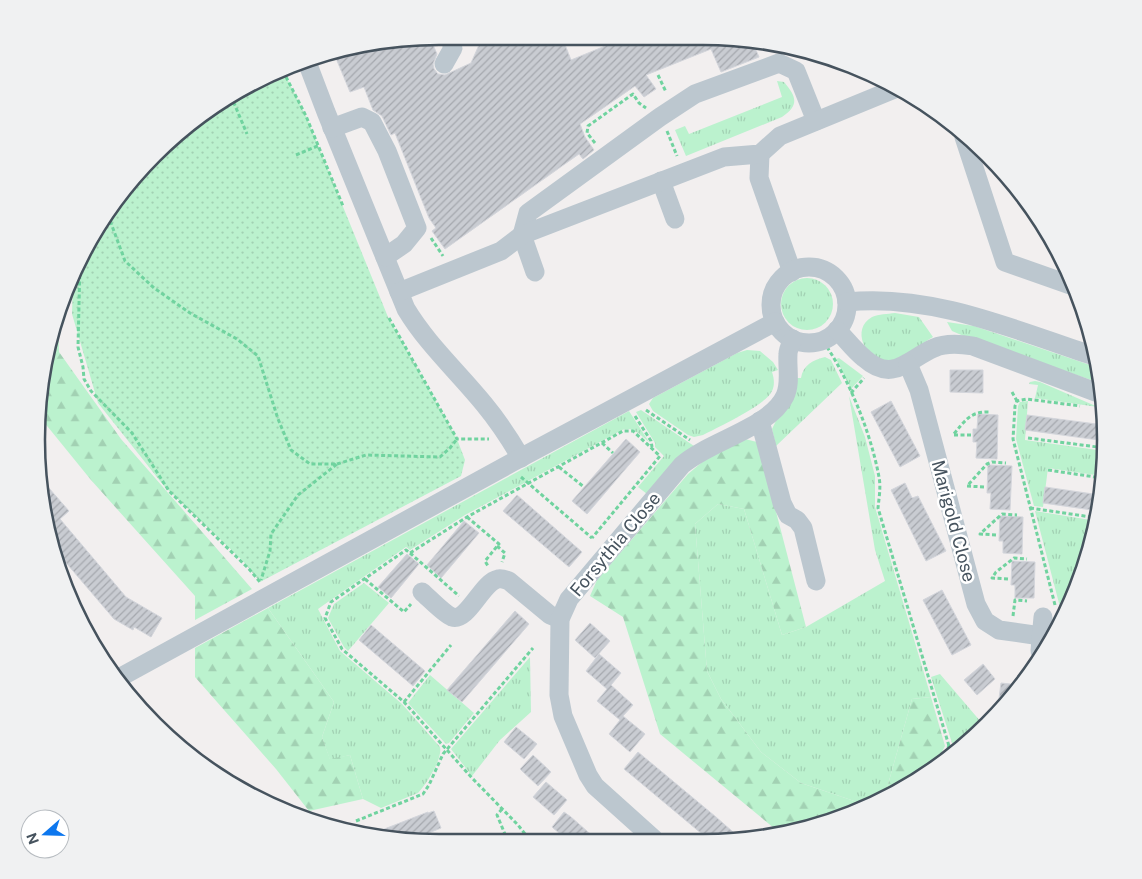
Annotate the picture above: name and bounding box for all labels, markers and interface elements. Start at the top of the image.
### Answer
street label: Marigold Close [928,458,980,584]
street label: Forsythia Close [565,488,665,600]
north arrow [20,809,70,859]
text: N [23,831,42,846]

